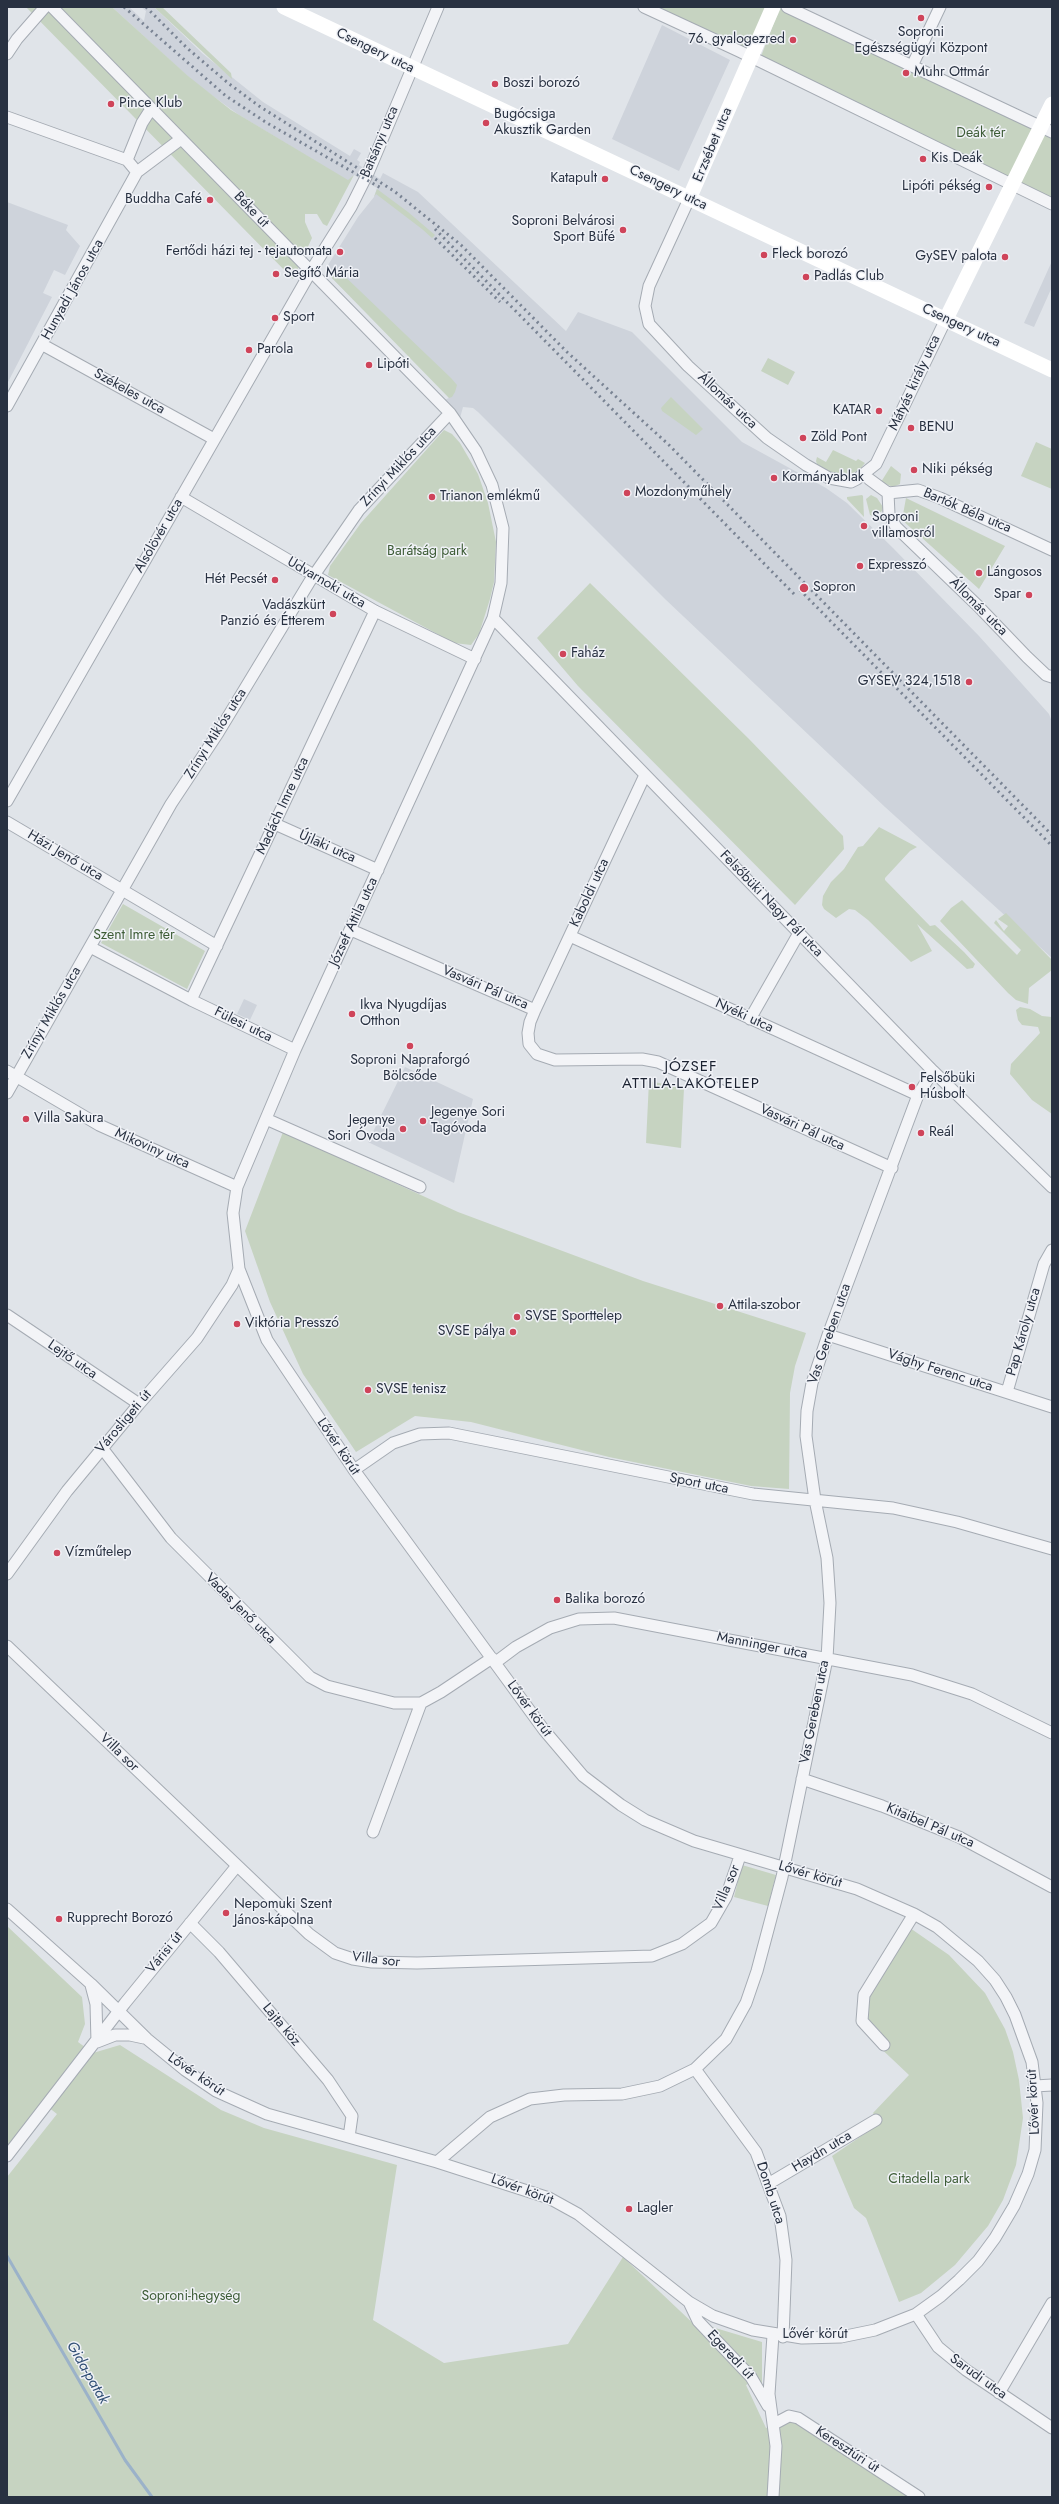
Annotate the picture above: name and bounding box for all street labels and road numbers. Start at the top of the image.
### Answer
street label: Csengery utca [333,25,417,77]
street label: Batsányi utca [357,104,403,180]
street label: Erzsébet utca [690,105,736,185]
street label: Csengery utca [626,162,710,214]
street label: Béke út [230,189,272,231]
street label: Hunyadi János utca [38,237,108,343]
street label: Csengery utca [919,300,1003,352]
street label: Mátyás király utca [886,333,944,433]
street label: Székeles utca [91,366,167,418]
street label: Állomás utca [694,369,760,433]
street label: Zrínyi Miklós utca [358,423,440,511]
street label: Bartók Béla utca [920,485,1014,537]
street label: Alsólövér utca [131,496,187,576]
street label: Udvarnoki utca [284,554,368,612]
street label: Állomás utca [946,575,1010,639]
street label: Zrínyi Miklós utca [181,686,251,782]
street label: Madách Imre utca [253,755,313,857]
street label: Házi Jenő utca [24,827,106,885]
street label: Újlaki utca [296,827,358,867]
street label: Felsőbüki Nagy Pál utca [716,847,826,961]
street label: Kaboldi utca [567,856,613,930]
street label: József Attila utca [326,875,382,969]
street label: Vasvári Pál utca [439,962,531,1014]
street label: Zrínyi Miklós utca [19,964,85,1062]
street label: Nyéki utca [712,995,776,1037]
street label: Fülesi utca [211,1004,275,1046]
street label: Vasvári Pál utca [757,1101,847,1155]
street label: Mikoviny utca [112,1125,192,1173]
street label: Vas Gereben utca [805,1282,855,1386]
street label: Pap Károly utca [1003,1286,1045,1378]
street label: Lejtő utca [44,1337,100,1383]
street label: Vághy Ferenc utca [885,1346,995,1396]
street label: Városligeti út [93,1387,155,1457]
street label: Lővér körút [313,1415,363,1479]
street label: Sport utca [668,1470,730,1498]
street label: Vadas Jenő utca [201,1570,279,1648]
street label: Manninger utca [715,1629,809,1663]
street label: Vas Gereben utca [797,1659,833,1765]
street label: Lővér körút [503,1678,555,1740]
street label: Villa sor [96,1730,142,1776]
street label: Kitaibel Pál utca [883,1800,977,1852]
street label: Lővér körút [776,1858,844,1892]
street label: Villa sor [710,1862,744,1914]
street label: Várisi út [143,1929,187,1977]
street label: Villa sor [351,1949,401,1971]
street label: Lajta köz [258,2000,304,2050]
street label: Lővér körút [164,2050,228,2100]
street label: Lővér körút [1024,2069,1044,2135]
street label: Haydn utca [789,2128,855,2176]
street label: Domb utca [752,2160,788,2226]
street label: Lővér körút [488,2171,556,2209]
street label: Egeredi út [703,2327,757,2383]
street label: Lővér körút [782,2327,848,2343]
street label: Sarudi utca [946,2351,1010,2403]
street label: Keresztúri út [812,2423,882,2477]

